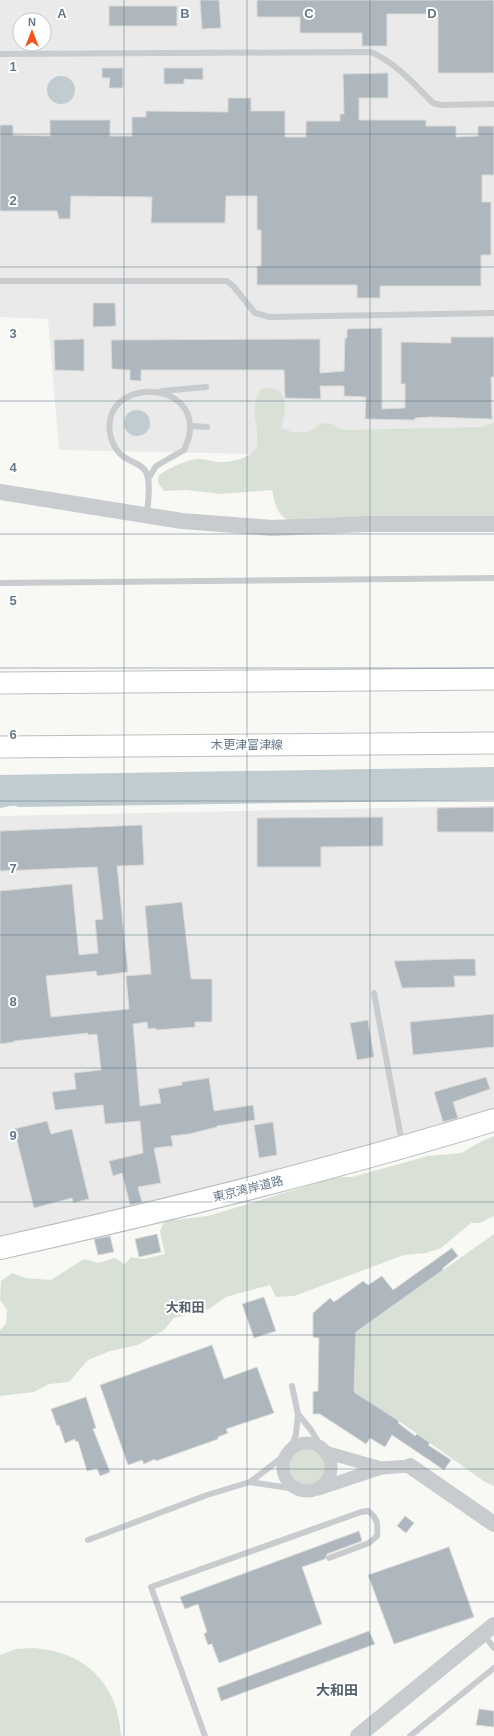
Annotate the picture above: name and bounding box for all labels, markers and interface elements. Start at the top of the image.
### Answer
text: A [57,6,67,21]
text: B [180,6,190,21]
text: C [304,6,314,21]
text: D [427,6,437,21]
north arrow [12,12,52,52]
text: N [28,16,36,28]
text: 1 [9,59,17,74]
text: 2 [9,193,17,208]
text: 3 [9,326,17,341]
text: 4 [9,460,17,475]
text: 5 [9,593,17,608]
text: 6 [9,727,17,742]
street label: 木更津富津線 [211,738,283,752]
text: 7 [9,861,17,876]
text: 8 [9,994,17,1009]
text: 9 [9,1128,17,1143]
street label: 東京湾岸道路 [211,1173,285,1205]
district label: 大和田 [165,1300,205,1315]
district label: 大和田 [316,1682,358,1698]

